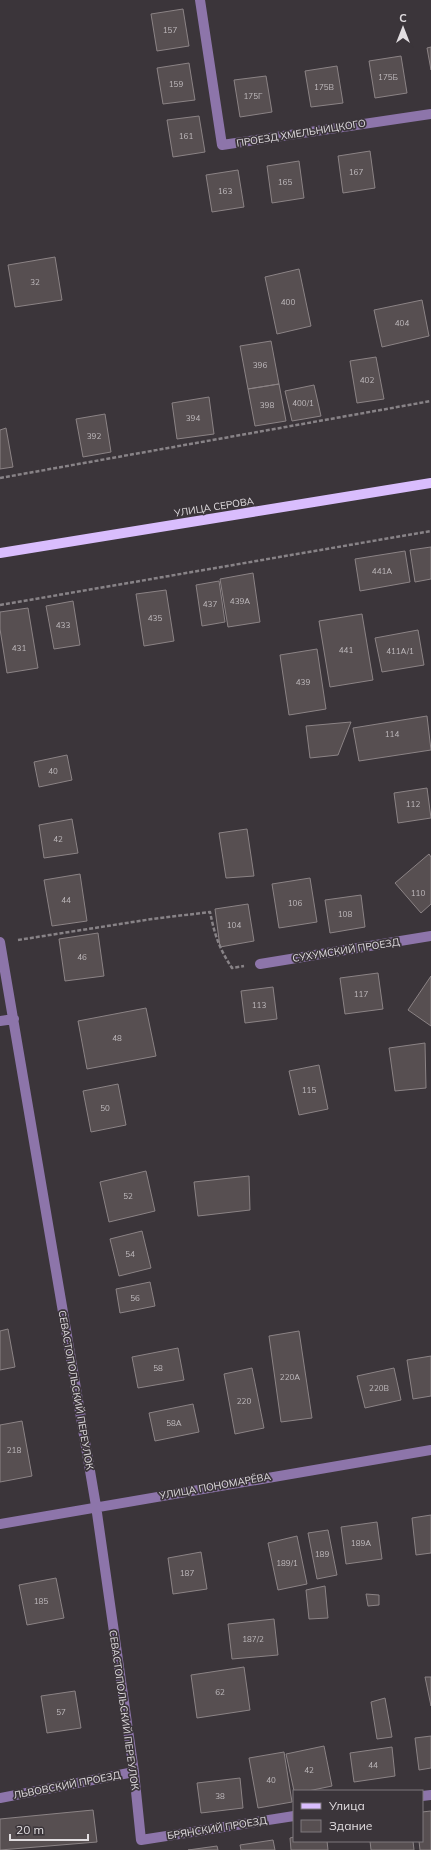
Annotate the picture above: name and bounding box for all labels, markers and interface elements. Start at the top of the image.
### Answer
north arrow [383,8,423,48]
text: С [399,11,407,25]
house number: 157 [163,25,177,35]
house number: 175Б [378,72,398,82]
house number: 159 [169,79,183,89]
house number: 175В [314,82,334,92]
house number: 175Г [244,91,263,101]
street label: ПРОЕЗД ХМЕЛЬНИЦКОГО [235,116,367,150]
house number: 161 [179,131,193,141]
house number: 167 [349,167,363,177]
house number: 165 [278,177,292,187]
house number: 163 [218,186,232,196]
house number: 32 [30,277,40,287]
house number: 400 [281,297,295,307]
house number: 404 [395,318,409,328]
house number: 396 [253,360,267,370]
house number: 402 [360,375,374,385]
house number: 400/1 [292,398,314,408]
house number: 398 [260,400,274,410]
house number: 394 [186,413,200,423]
house number: 392 [87,431,101,441]
street label: УЛИЦА СЕРОВА [172,494,255,520]
house number: 441А [372,566,392,576]
house number: 439А [230,596,250,606]
house number: 437 [203,599,217,609]
house number: 435 [148,613,162,623]
house number: 433 [56,620,70,630]
house number: 431 [12,643,26,653]
house number: 441 [339,645,353,655]
house number: 411А/1 [386,646,414,656]
house number: 439 [296,677,310,687]
house number: 114 [385,729,399,739]
house number: 40 [48,766,58,776]
house number: 112 [406,799,420,809]
house number: 42 [53,834,63,844]
house number: 110 [411,888,425,898]
house number: 44 [61,895,71,905]
house number: 106 [288,898,302,908]
house number: 108 [338,909,352,919]
house number: 104 [227,920,241,930]
street label: СУХУМСКИЙ ПРОЕЗД [291,935,401,965]
house number: 46 [77,952,87,962]
house number: 117 [354,989,368,999]
house number: 113 [252,1000,266,1010]
house number: 48 [112,1033,122,1043]
house number: 115 [302,1085,316,1095]
house number: 50 [100,1103,110,1113]
house number: 52 [123,1191,133,1201]
house number: 54 [125,1249,135,1259]
house number: 56 [130,1293,140,1303]
street label: СЕВАСТОПОЛЬСКИЙ ПЕРЕУЛОК [56,1309,97,1471]
house number: 58 [153,1363,163,1373]
house number: 220А [280,1372,300,1382]
house number: 220В [369,1383,389,1393]
house number: 220 [237,1396,251,1406]
house number: 58А [166,1418,182,1428]
house number: 218 [7,1445,21,1455]
street label: УЛИЦА ПОНОМАРЁВА [157,1470,272,1502]
house number: 189А [351,1538,371,1548]
house number: 189 [315,1549,329,1559]
house number: 189/1 [276,1558,298,1568]
house number: 187 [180,1568,194,1578]
house number: 185 [34,1596,48,1606]
street label: СЕВАСТОПОЛЬСКИЙ ПЕРЕУЛОК [106,1629,142,1791]
house number: 187/2 [242,1634,264,1644]
house number: 62 [215,1687,225,1697]
house number: 57 [56,1707,66,1717]
house number: 44 [368,1760,378,1770]
house number: 42 [304,1765,314,1775]
street label: ЛЬВОВСКИЙ ПРОЕЗД [12,1768,122,1802]
house number: 40 [266,1775,276,1785]
legend [293,1790,423,1842]
house number: 38 [215,1791,225,1801]
text: Улица [328,1798,365,1813]
street label: БРЯНСКИЙ ПРОЕЗД [166,1814,268,1842]
scale bar [10,1816,88,1842]
text: Здание [329,1818,373,1833]
text: 20 m [16,1822,44,1837]

